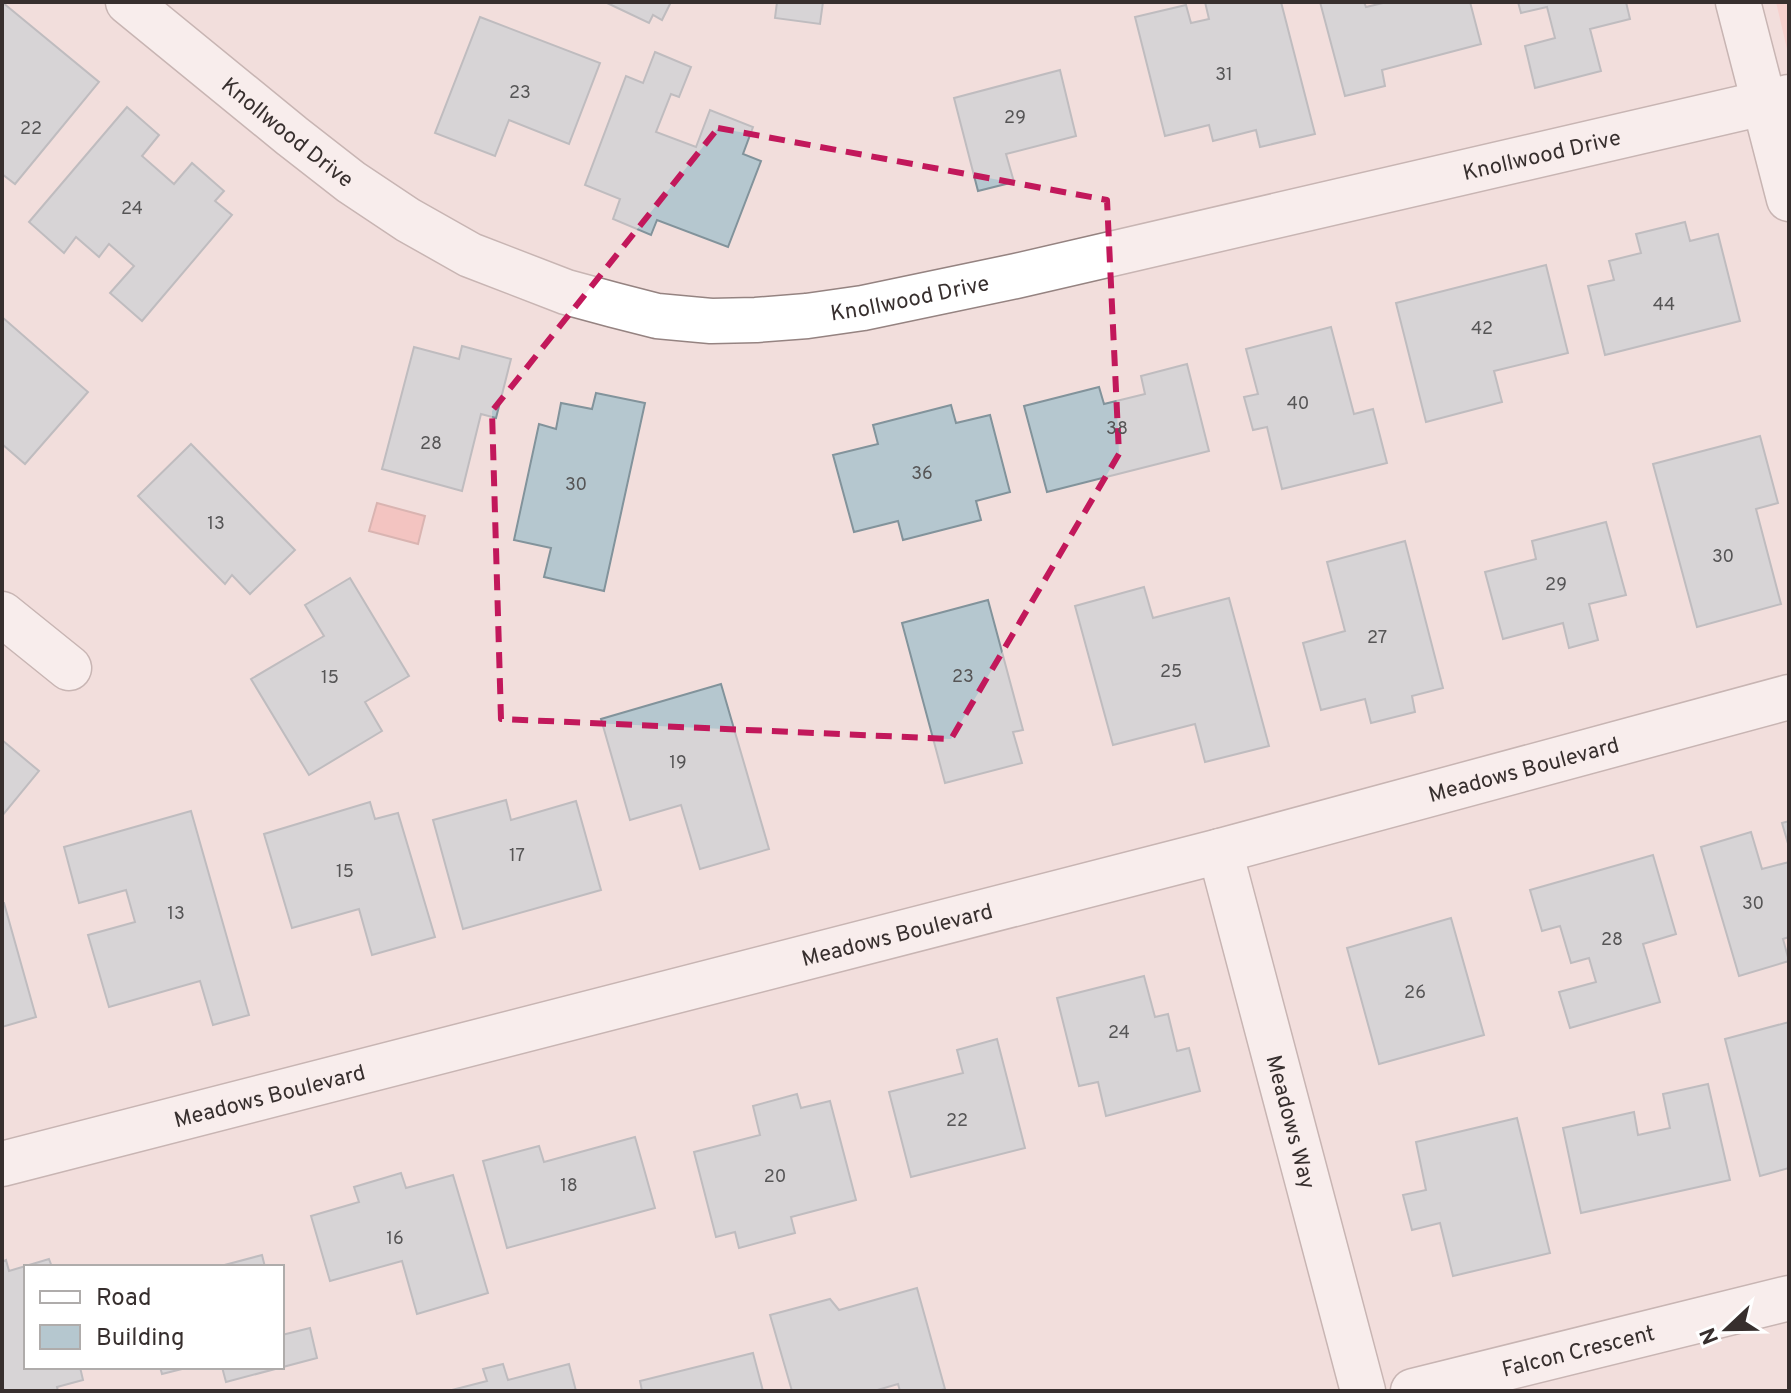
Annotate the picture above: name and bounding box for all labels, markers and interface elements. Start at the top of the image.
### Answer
house number: 31 [1215,64,1233,87]
street label: Knollwood Drive [215,73,358,195]
house number: 23 [509,82,531,105]
house number: 29 [1004,107,1026,130]
house number: 22 [20,118,42,141]
street label: Knollwood Drive [1460,125,1624,188]
house number: 24 [121,198,143,221]
street label: Knollwood Drive [829,271,992,329]
house number: 44 [1653,294,1675,317]
house number: 42 [1471,318,1493,341]
house number: 40 [1287,393,1309,416]
house number: 38 [1106,418,1128,441]
house number: 28 [420,433,442,456]
house number: 36 [911,463,933,486]
house number: 30 [565,474,587,497]
house number: 13 [207,513,225,536]
house number: 30 [1712,546,1734,569]
house number: 29 [1545,574,1567,597]
house number: 27 [1367,627,1387,650]
house number: 25 [1160,661,1182,684]
house number: 23 [952,666,974,689]
house number: 15 [321,667,339,690]
street label: Meadows Boulevard [1426,733,1623,810]
house number: 19 [669,752,687,775]
house number: 17 [509,845,525,868]
house number: 15 [336,861,354,884]
house number: 30 [1742,893,1764,916]
street label: Meadows Boulevard [799,899,996,974]
house number: 13 [167,903,185,926]
house number: 28 [1601,929,1623,952]
house number: 26 [1404,982,1426,1005]
house number: 24 [1108,1022,1130,1045]
street label: Meadows Way [1259,1052,1320,1192]
street label: Meadows Boulevard [171,1060,368,1135]
house number: 22 [946,1110,968,1133]
house number: 20 [764,1166,786,1189]
house number: 18 [560,1175,578,1198]
house number: 16 [386,1228,404,1251]
legend [24,1265,284,1369]
text: Road [96,1284,152,1314]
north arrow [1687,1289,1767,1369]
street label: Falcon Crescent [1499,1321,1658,1385]
text: N [1695,1323,1726,1348]
text: Building [96,1324,185,1354]

